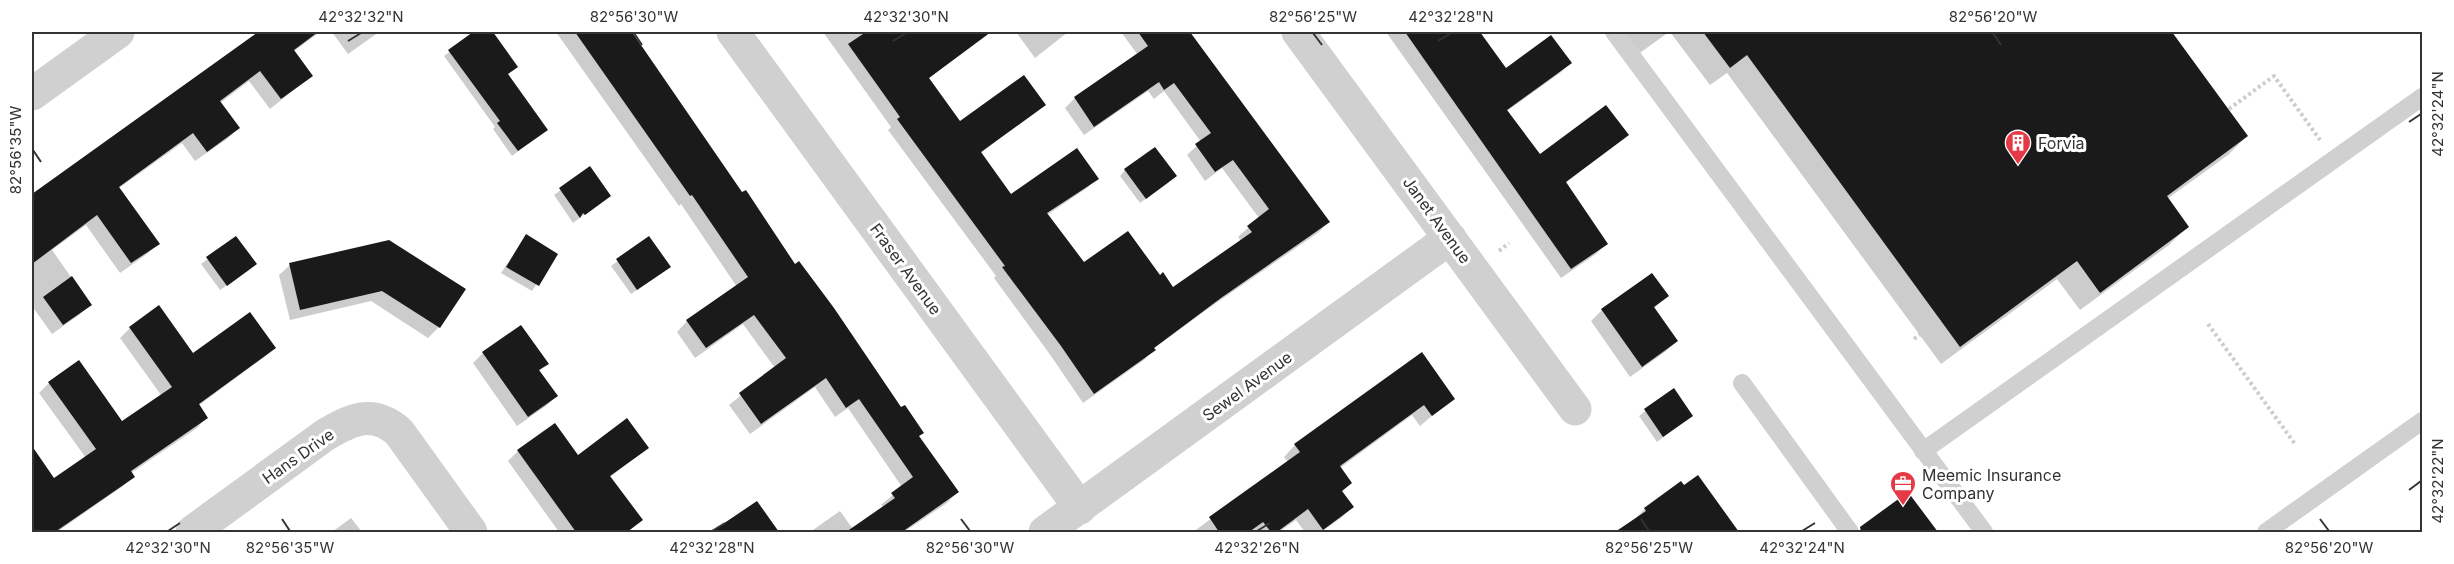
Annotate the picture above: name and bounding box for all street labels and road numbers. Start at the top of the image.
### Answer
street label: Janet Avenue [1399,173,1475,267]
street label: Fraser Avenue [866,219,946,319]
street label: Sewel Avenue [1198,347,1296,425]
street label: Hans Drive [258,424,338,488]

